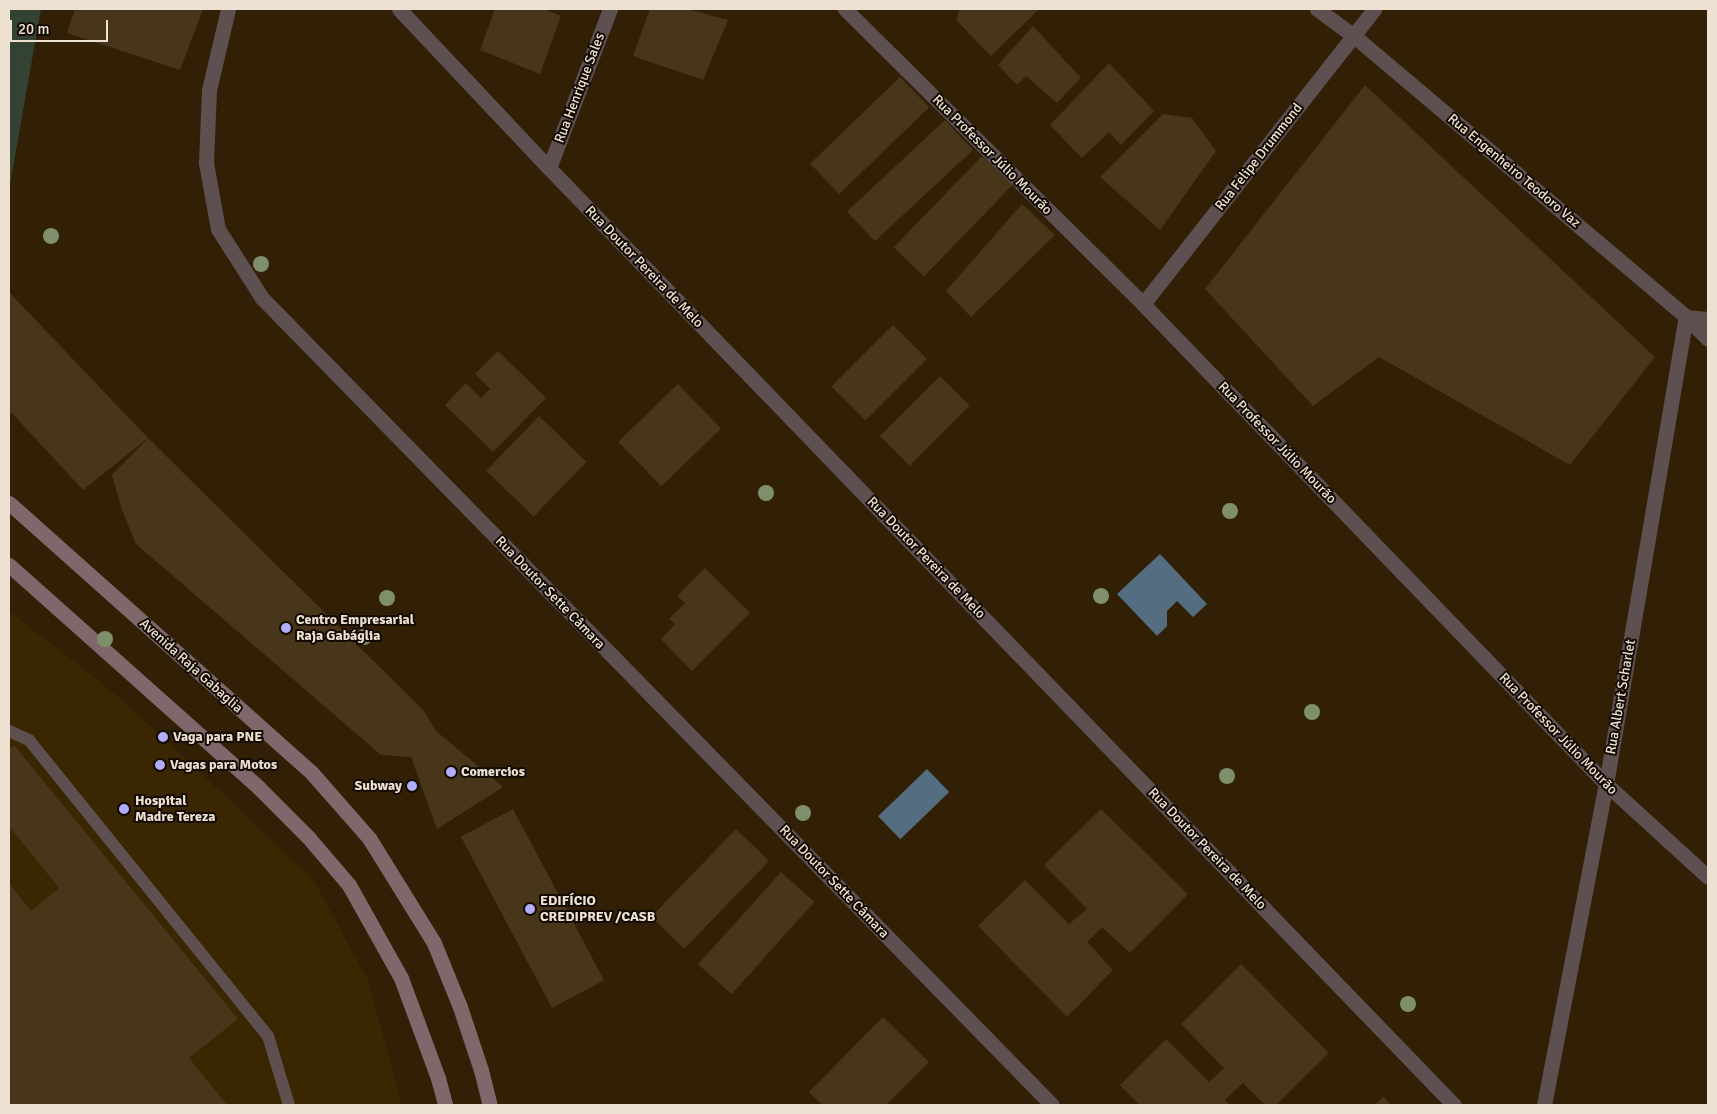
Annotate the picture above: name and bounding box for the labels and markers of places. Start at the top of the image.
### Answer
place label: Centro Empresarial Raja Gabáglia [296,612,414,644]
marker: Centro Empresarial Raja Gabáglia [280,622,292,634]
place label: Vaga para PNE [173,729,262,745]
marker: Vaga para PNE [157,731,169,743]
place label: Vagas para Motos [170,757,277,773]
marker: Vagas para Motos [154,759,166,771]
place label: Comercios [461,764,525,780]
marker: Comercios [445,766,457,778]
place label: Subway [355,778,402,794]
marker: Subway [406,780,418,792]
place label: Hospital Madre Tereza [135,793,215,826]
marker: Hospital Madre Tereza [117,802,131,816]
place label: EDIFÍCIO CREDIPREV /CASB [540,893,655,926]
marker: EDIFÍCIO CREDIPREV /CASB [524,903,536,915]

